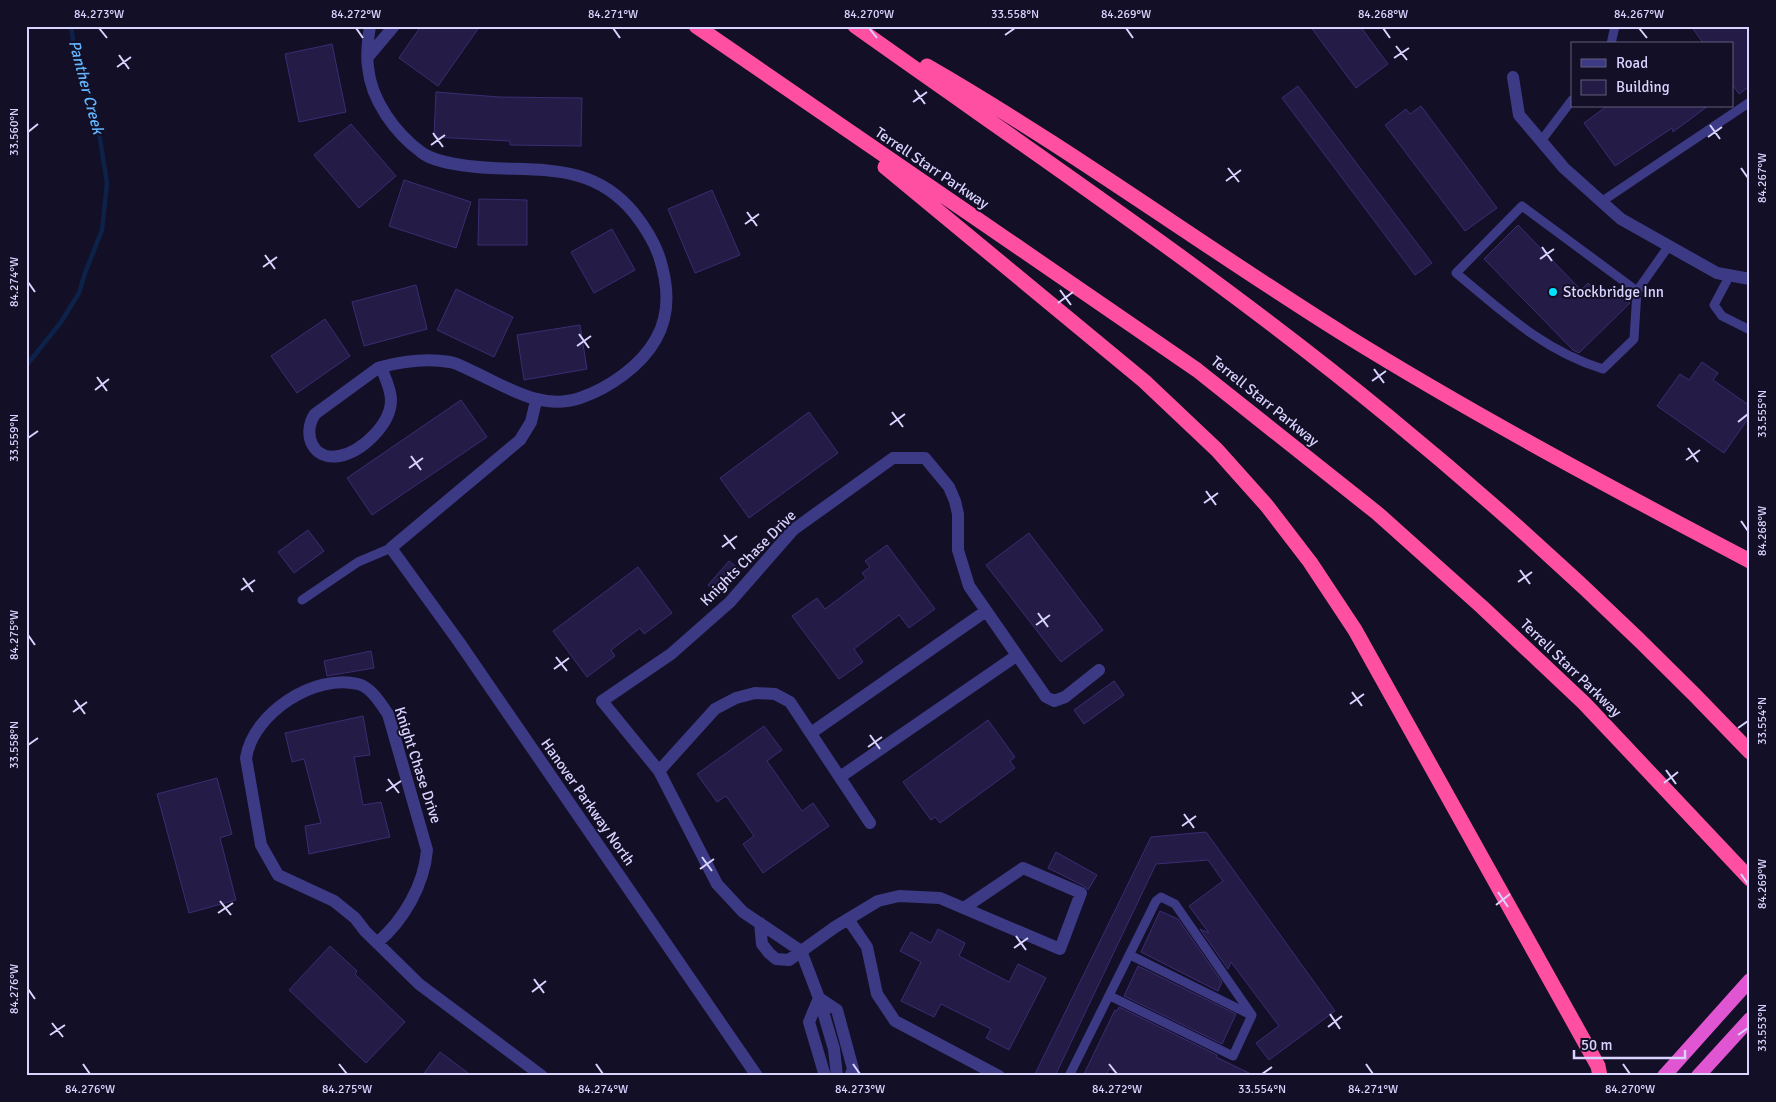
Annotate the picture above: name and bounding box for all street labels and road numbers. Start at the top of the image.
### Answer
street label: Terrell Starr Parkway [872,123,992,213]
street label: Terrell Starr Parkway [1208,352,1322,450]
street label: Knights Chase Drive [696,506,800,610]
street label: Terrell Starr Parkway [1517,615,1625,721]
street label: Knight Chase Drive [391,704,445,826]
street label: Hanover Parkway North [537,735,639,869]

